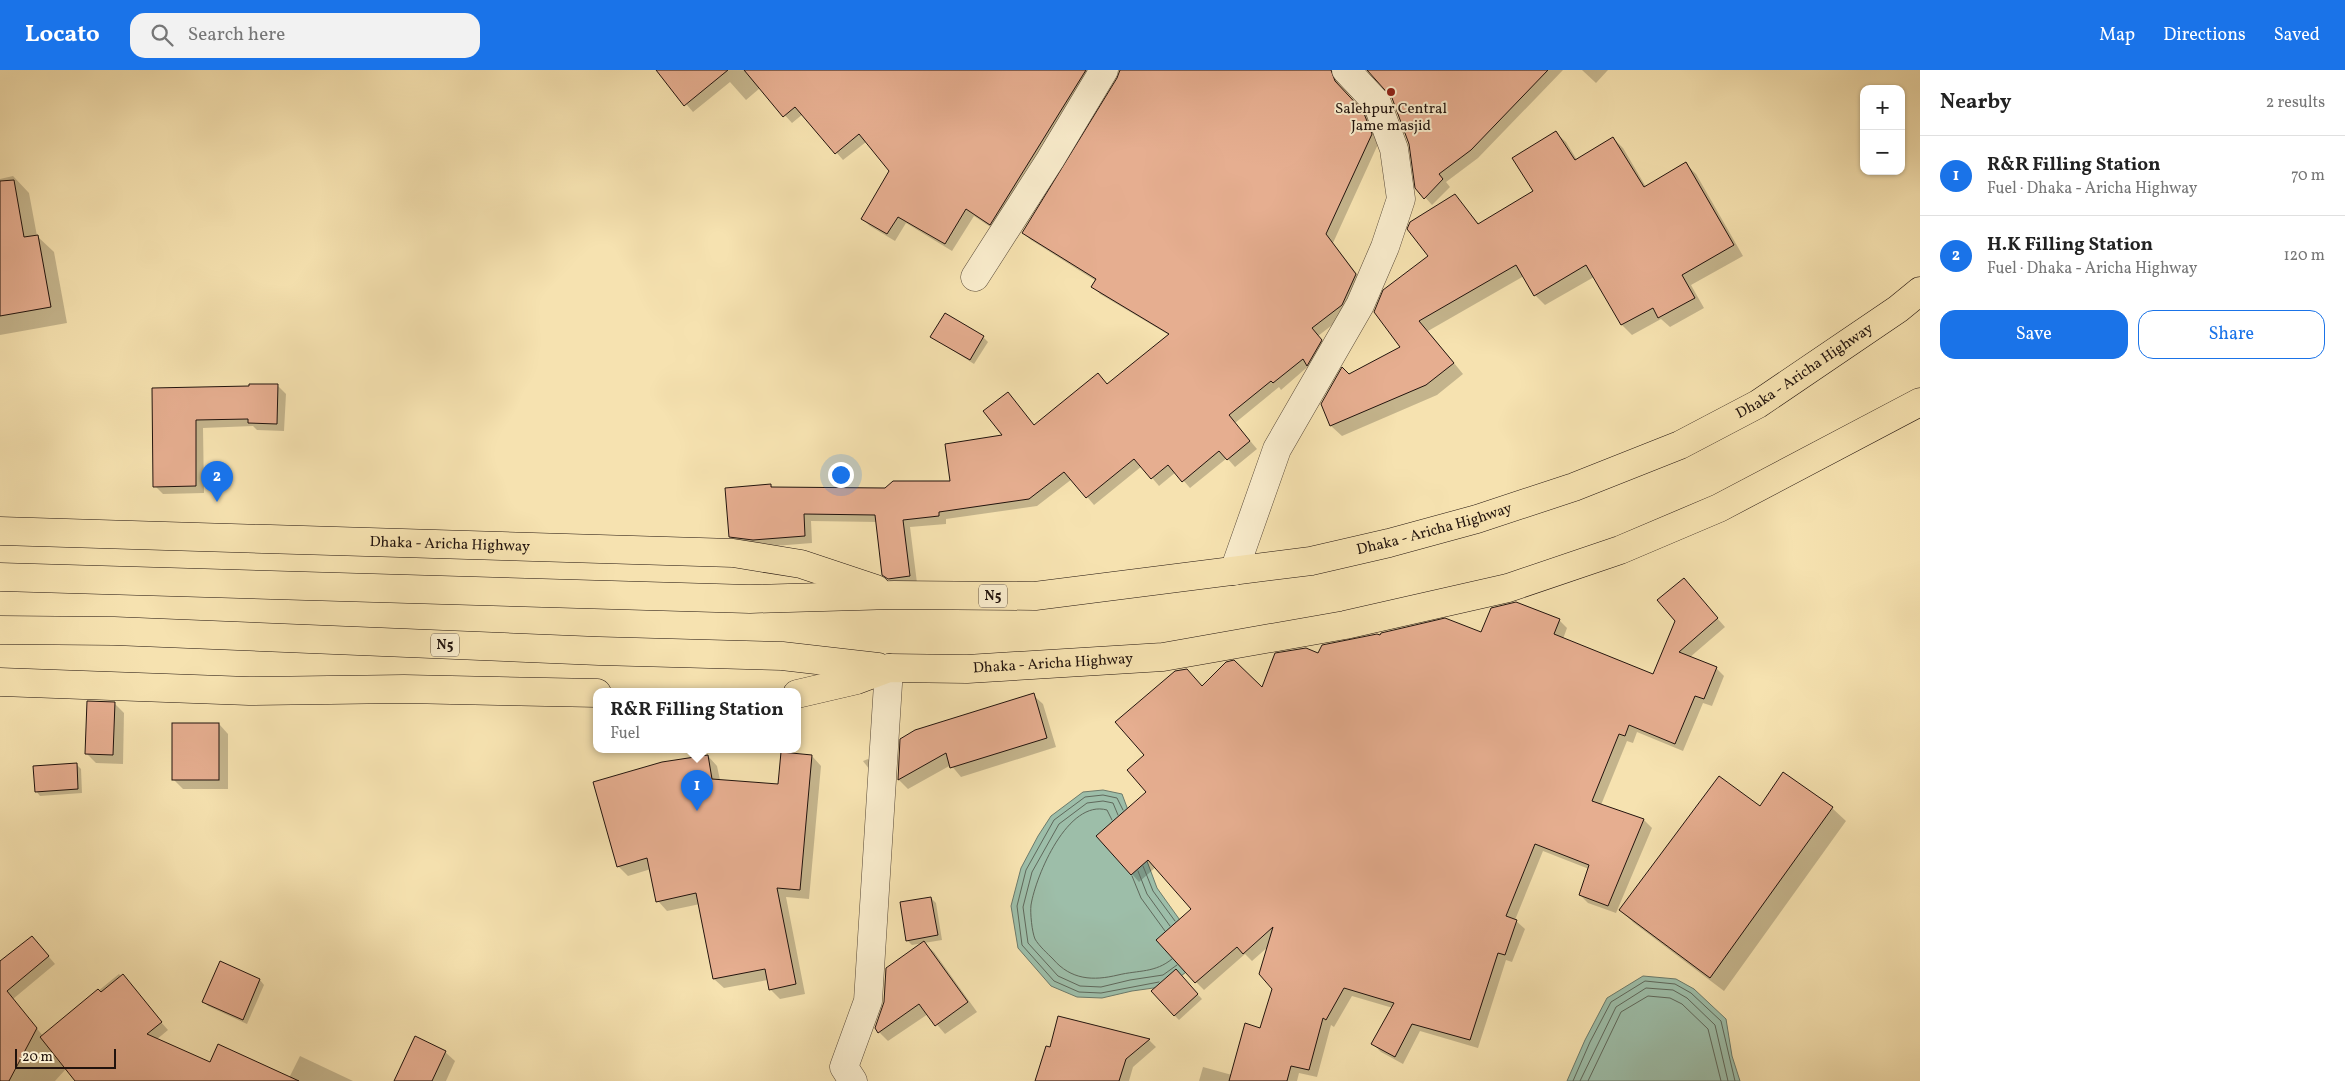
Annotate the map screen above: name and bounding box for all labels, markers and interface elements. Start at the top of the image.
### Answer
search box [130,13,480,58]
text: Locato [25,18,100,52]
icon: search [148,21,176,49]
text: Search here [188,22,285,48]
text: Map [2099,23,2135,48]
text: Directions [2163,23,2246,48]
text: Saved [2274,23,2320,48]
map controls [1860,85,1905,175]
button: + [1860,85,1905,130]
marker: Salehpur Central Jame masjid [1385,86,1397,98]
text: Nearby [1940,88,2011,117]
text: 2 results [2266,92,2325,114]
place label: Salehpur Central Jame masjid [1335,99,1447,137]
button: − [1860,130,1905,175]
text: R&R Filling Station [1987,152,2161,178]
text: 1 [1953,165,1959,187]
text: 70 m [2291,165,2325,187]
text: Fuel · Dhaka - Aricha Highway [1987,178,2197,200]
text: H.K Filling Station [1987,232,2153,258]
text: 2 [1952,245,1960,267]
text: 120 m [2283,245,2325,267]
text: Fuel · Dhaka - Aricha Highway [1987,258,2197,280]
button: Save [1940,310,2128,359]
button: Share [2138,310,2325,359]
street label: Dhaka - Aricha Highway [1732,318,1877,424]
pin: 2 [201,461,233,502]
your location [828,462,854,488]
street label: Dhaka - Aricha Highway [1355,498,1515,561]
street label: Dhaka - Aricha Highway [369,532,530,557]
road number: N5 [979,584,1007,608]
road number: N5 [431,634,459,656]
street label: Dhaka - Aricha Highway [972,648,1134,679]
popup [593,688,801,753]
text: R&R Filling Station [610,697,784,723]
text: Fuel [610,723,640,745]
pin: 1 [681,770,713,811]
scale bar [15,1046,116,1069]
text: 20 m [22,1048,53,1067]

